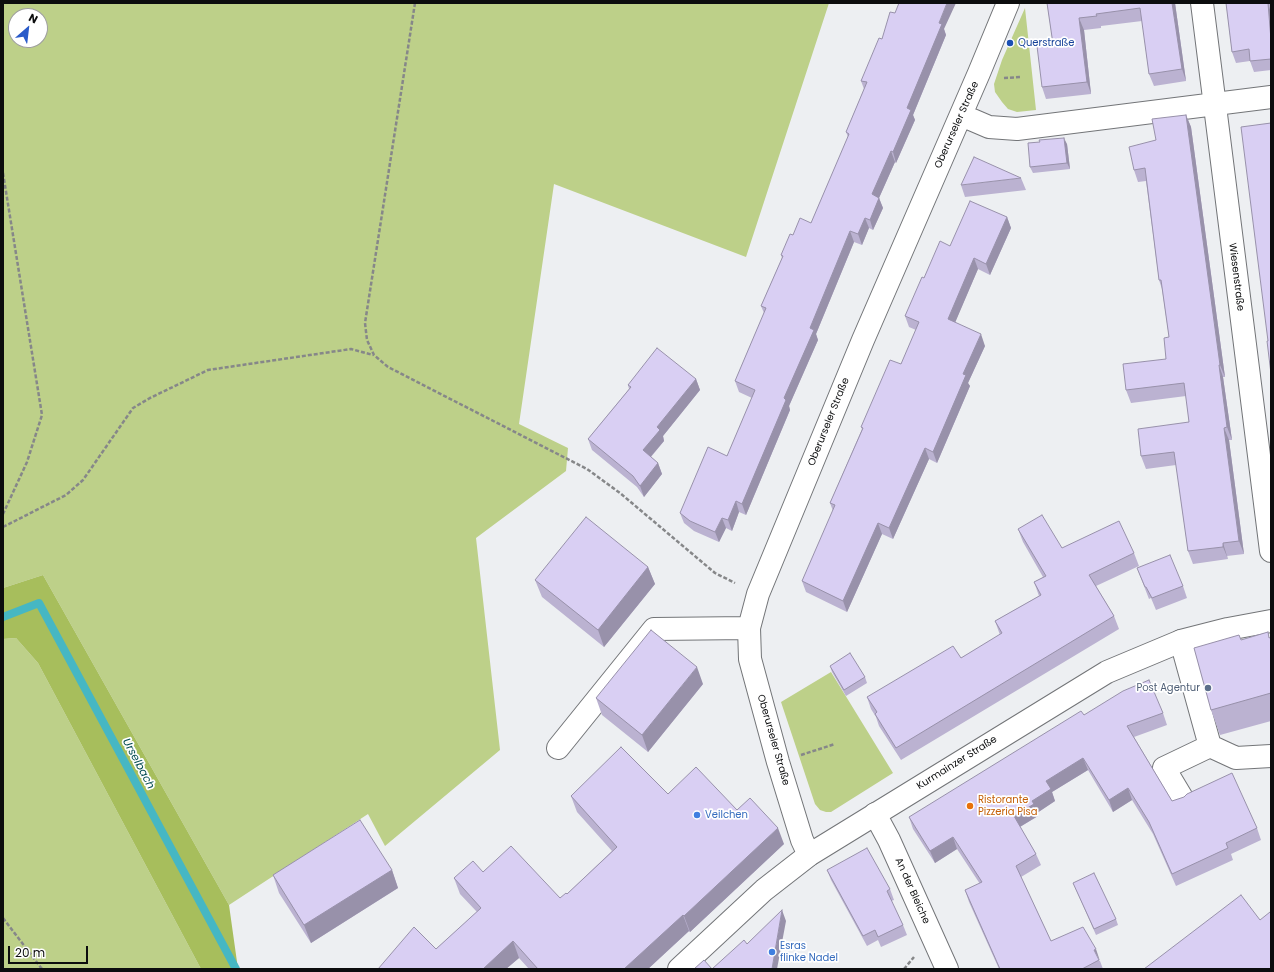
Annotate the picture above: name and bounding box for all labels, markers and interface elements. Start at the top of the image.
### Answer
north arrow [8,8,48,48]
text: N [26,9,41,27]
place label: Querstraße [1018,37,1075,49]
marker: Querstraße [1005,38,1015,48]
street label: Oberurseler Straße [932,80,982,170]
street label: Wiesenstraße [1226,242,1246,312]
street label: Oberurseler Straße [806,376,852,468]
place label: Post Agentur [1136,682,1200,694]
marker: Post Agentur [1203,683,1213,693]
street label: Oberurseler Straße [754,693,792,787]
street label: Kurmainzer Straße [915,733,999,793]
water label: Urselbach [119,736,157,792]
place label: Ristorante Pizzeria Pisa [978,794,1037,818]
marker: Ristorante Pizzeria Pisa [965,801,975,811]
place label: Veilchen [705,809,748,821]
marker: Veilchen [692,810,702,820]
street label: An der Bleiche [892,856,932,926]
scale bar [10,938,90,964]
place label: Esras flinke Nadel [780,940,838,964]
text: 20 m [15,944,45,961]
marker: Esras flinke Nadel [767,947,777,957]

